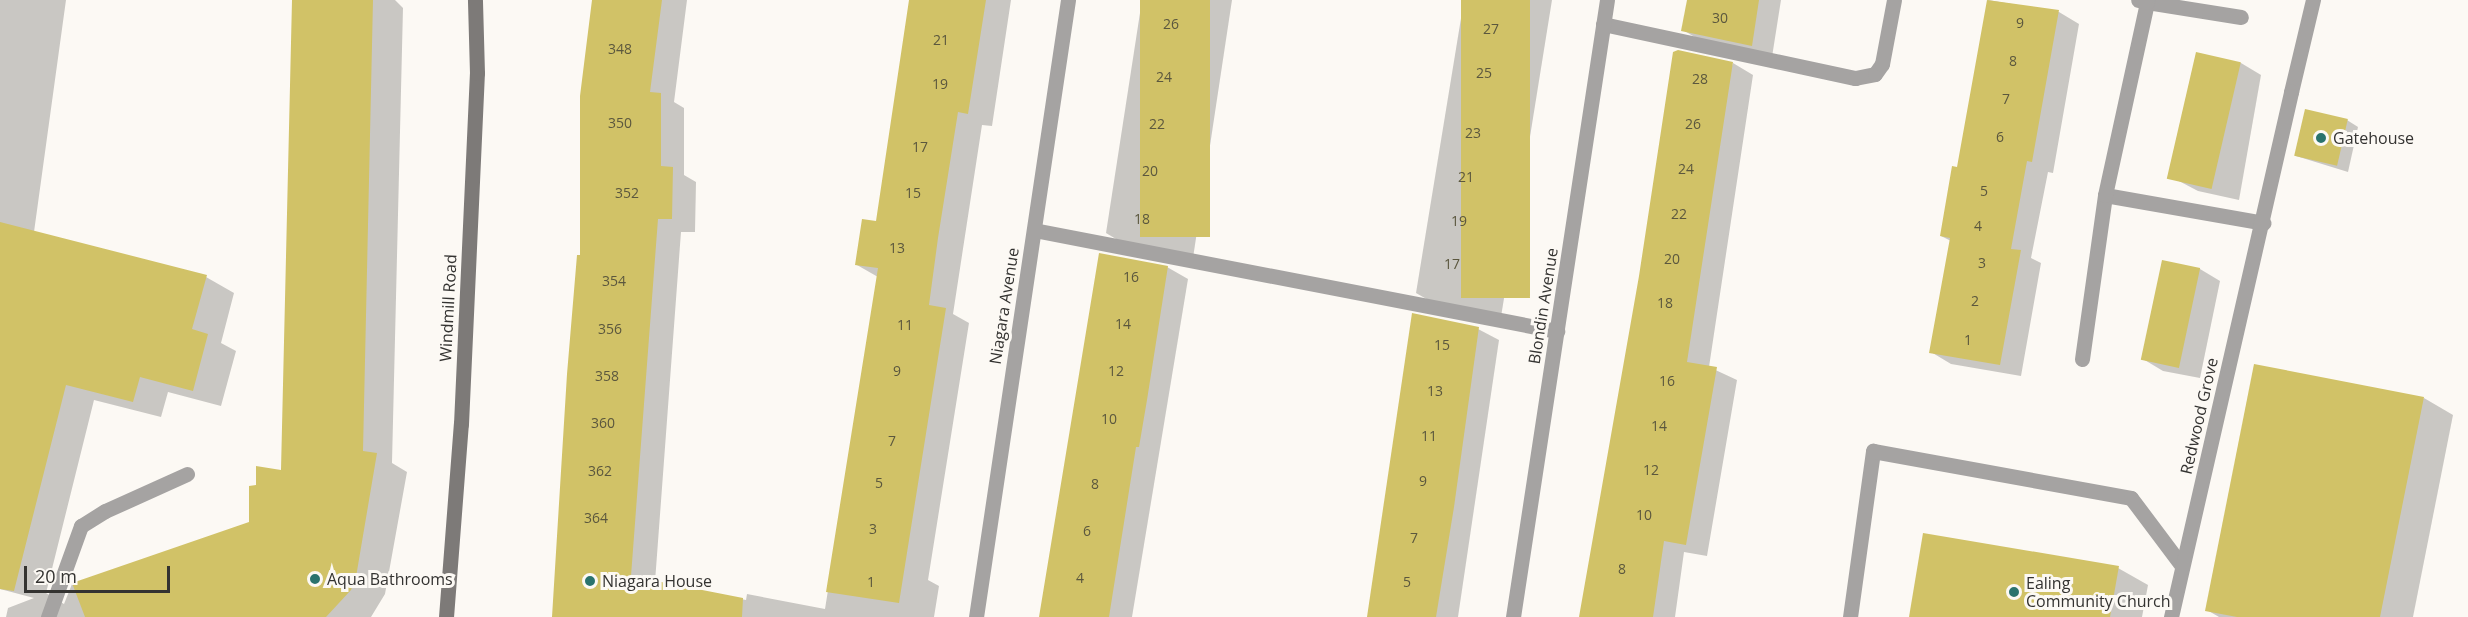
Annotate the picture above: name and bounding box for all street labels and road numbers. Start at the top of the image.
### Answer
street label: Niagara Avenue [985,246,1023,366]
street label: Blondin Avenue [1524,247,1562,365]
street label: Windmill Road [436,254,460,362]
street label: Redwood Grove [2176,356,2222,476]

